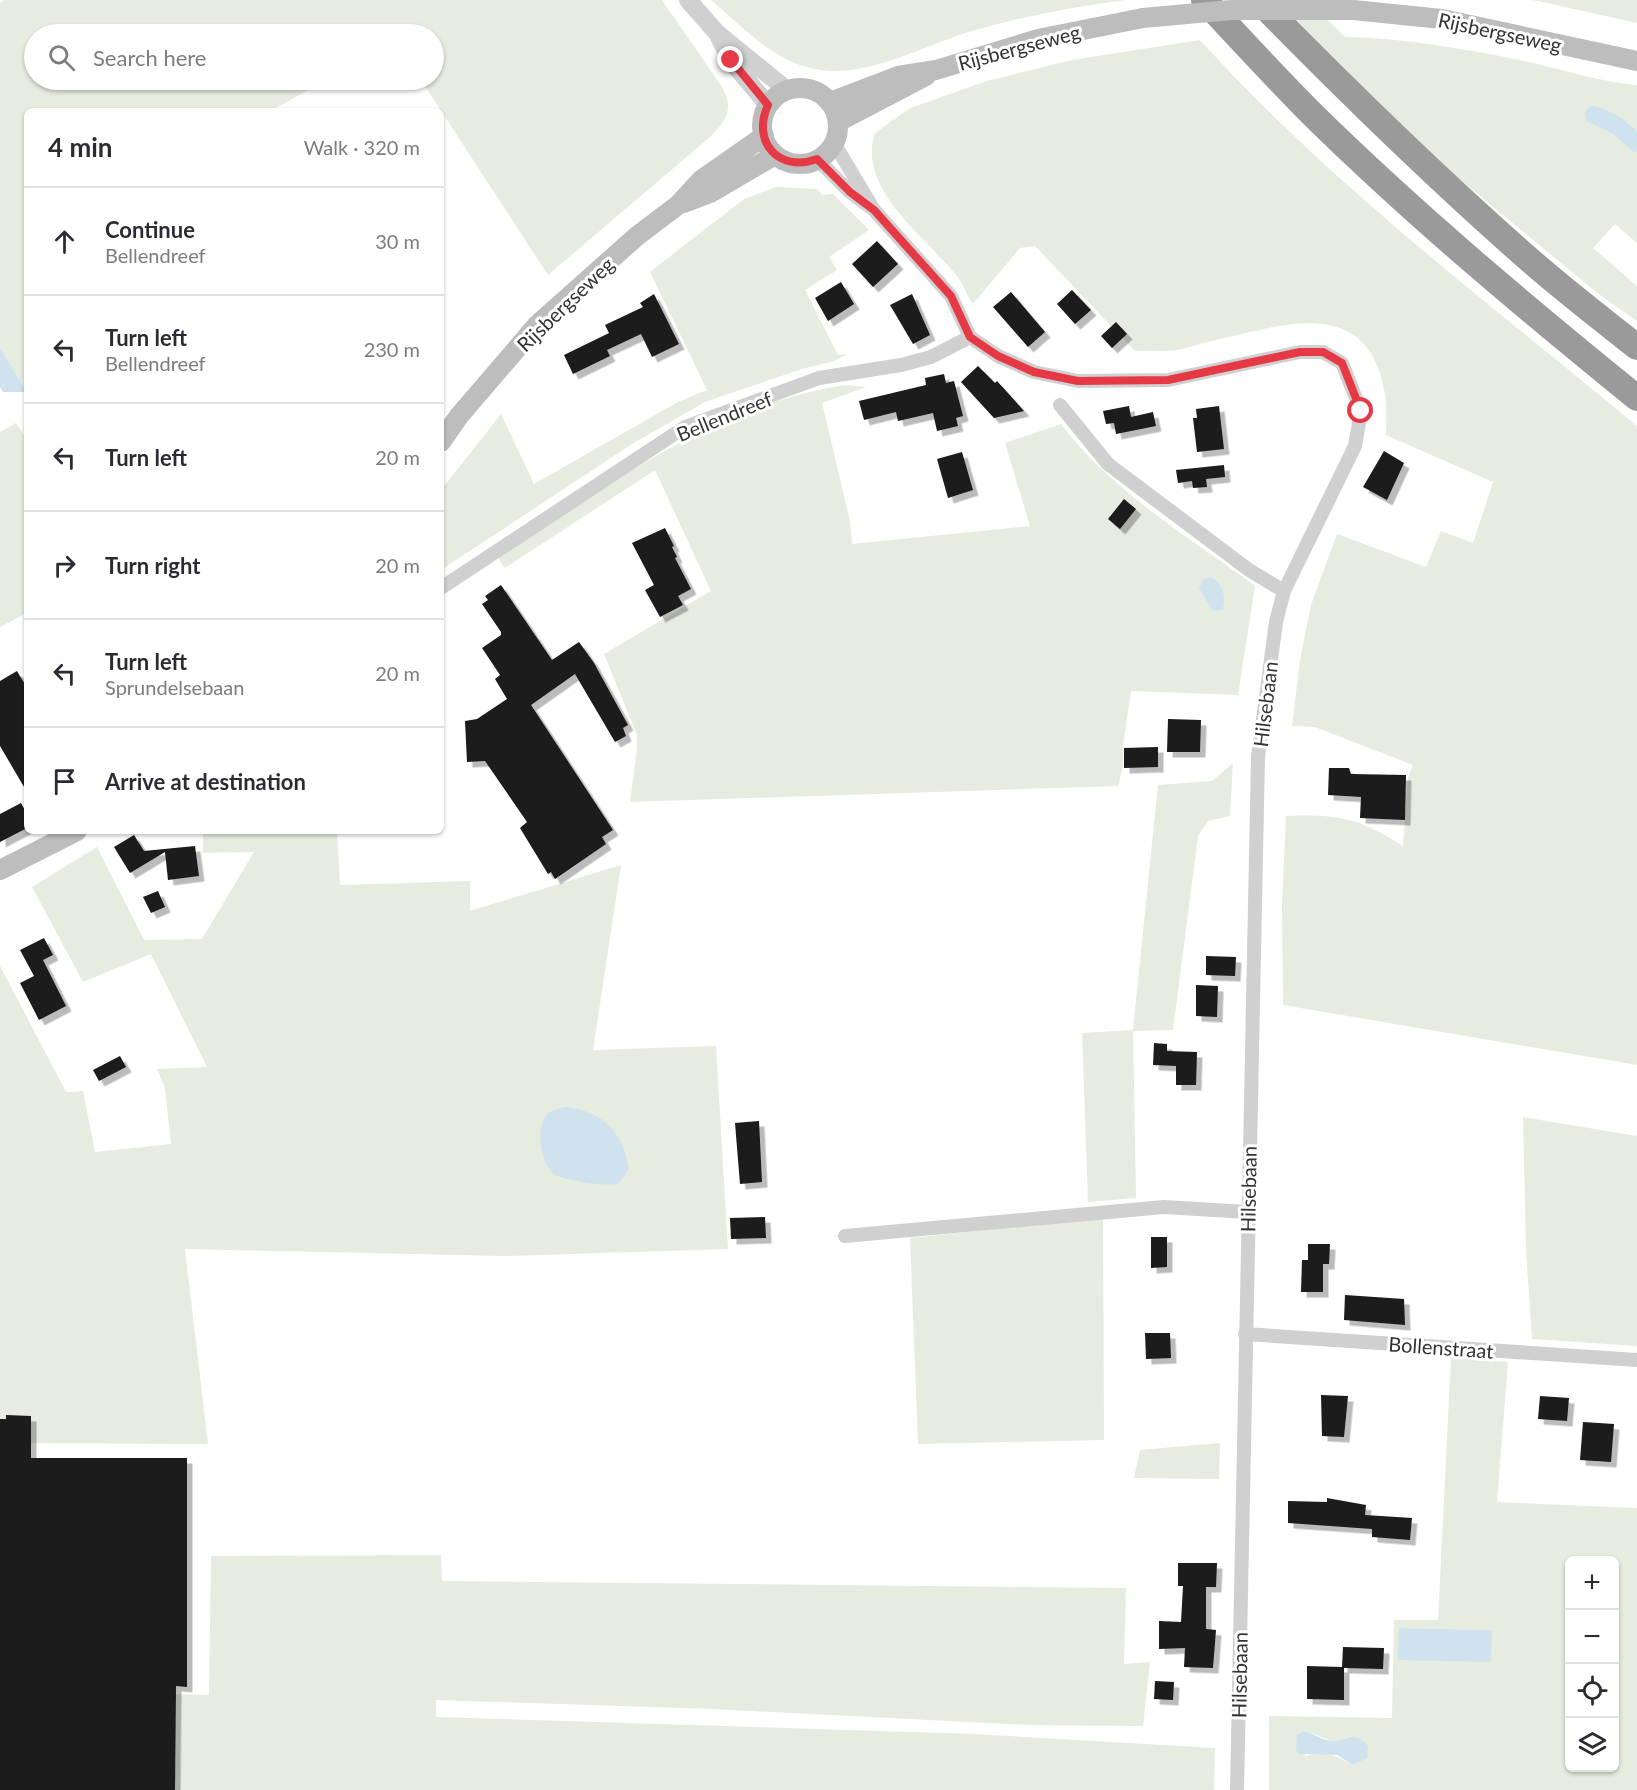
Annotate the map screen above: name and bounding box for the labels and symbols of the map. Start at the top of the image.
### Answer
street label: Rijsbergseweg [1436,7,1564,57]
street label: Rijsbergseweg [955,19,1083,75]
route end [717,46,743,72]
street label: Rijsbergseweg [512,252,618,356]
street label: Bellendreef [673,386,775,446]
route start [1347,397,1373,423]
street label: Hilsebaan [1248,660,1282,748]
street label: Hilsebaan [1235,1146,1261,1232]
street label: Bollenstraat [1388,1331,1494,1363]
street label: Hilsebaan [1226,1632,1252,1718]

